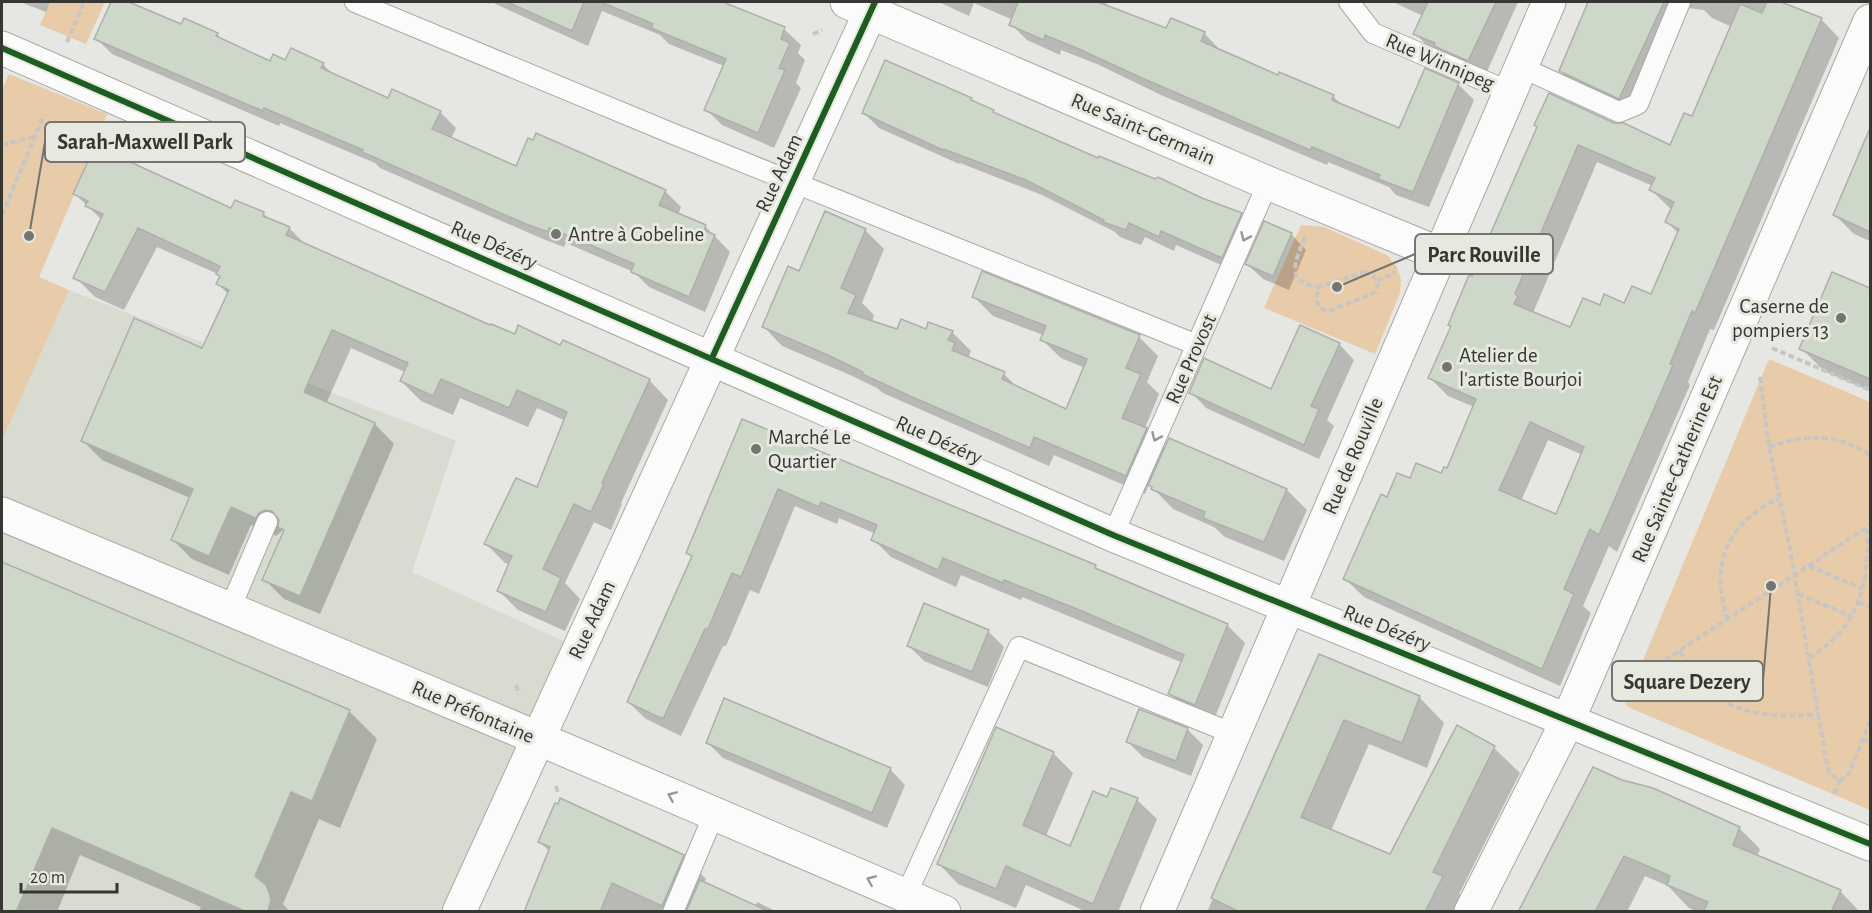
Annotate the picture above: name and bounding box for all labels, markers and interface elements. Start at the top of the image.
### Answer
street label: Rue Winnipeg [1383,30,1498,95]
street label: Rue Saint-Germain [1068,89,1218,169]
callout: Sarah-Maxwell Park [45,122,245,162]
street label: Rue Adam [752,130,806,216]
text: Sarah-Maxwell Park [57,131,233,153]
street label: Rue Dézéry [448,217,540,273]
place label: Antre à Gobeline [568,224,704,245]
marker: Antre à Gobeline [549,227,563,241]
one-way arrow [1240,230,1252,241]
callout: Parc Rouville [1415,234,1553,274]
text: Parc Rouville [1427,244,1541,266]
place label: Caserne de pompiers 13 [1732,296,1829,341]
street label: Rue Provost [1162,311,1220,407]
marker: Caserne de pompiers 13 [1834,311,1848,325]
place label: Atelier de l'artiste Bourjoi [1459,345,1582,390]
marker: Atelier de l'artiste Bourjoi [1440,360,1454,374]
street label: Rue Sainte-Catherine Est [1628,372,1726,566]
street label: Rue de Rouville [1319,394,1387,518]
street label: Rue Dézéry [893,412,985,468]
place label: Marché Le Quartier [768,427,851,472]
one-way arrow [1151,431,1163,442]
marker: Marché Le Quartier [749,442,763,456]
street label: Rue Adam [565,577,619,663]
street label: Rue Dézéry [1340,601,1434,655]
callout: Square Dezery [1612,661,1763,701]
text: Square Dezery [1623,671,1751,694]
street label: Rue Préfontaine [409,677,537,747]
one-way arrow [667,791,678,803]
scale bar [21,856,117,894]
text: 20 m [30,869,65,887]
one-way arrow [866,876,877,888]

